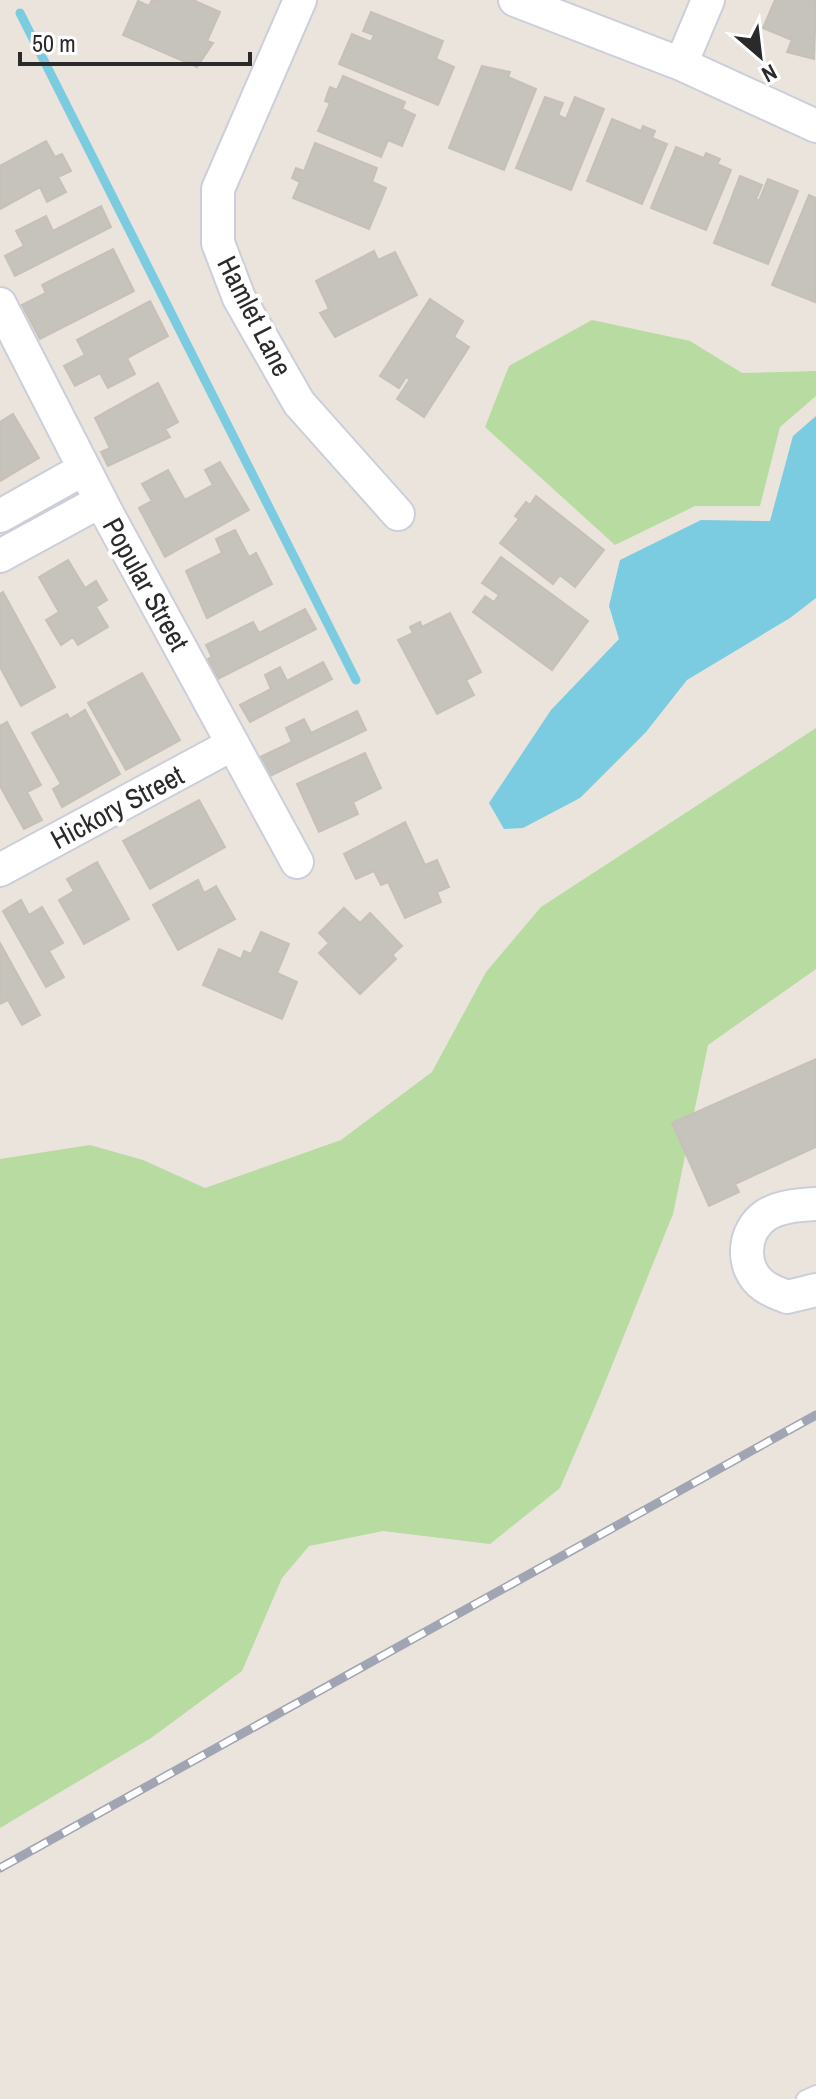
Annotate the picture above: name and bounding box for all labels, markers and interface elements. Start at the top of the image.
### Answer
scale bar [20,16,250,66]
north arrow [720,16,800,96]
text: 50 m [32,27,76,59]
text: N [757,57,782,90]
street label: Hamlet Lane [209,249,301,383]
street label: Popular Street [94,511,198,657]
street label: Hickory Street [44,756,190,858]

